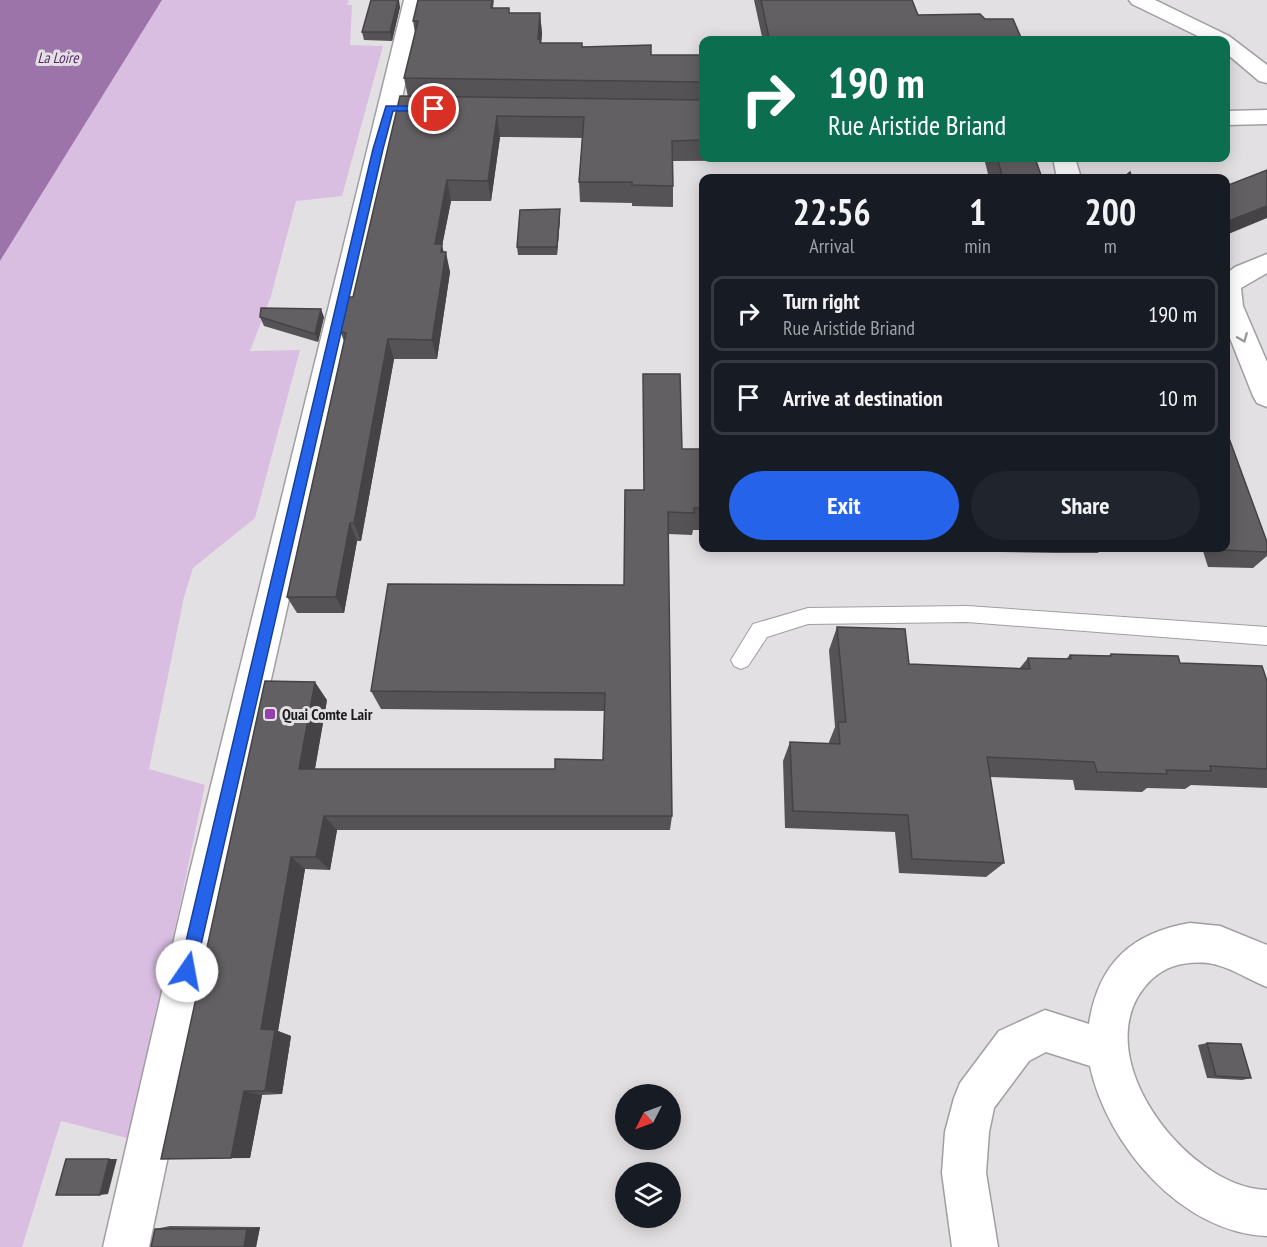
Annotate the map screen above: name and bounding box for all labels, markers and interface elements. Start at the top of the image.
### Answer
water label: La Loire [38,48,79,67]
text: 190 m [828,55,925,110]
icon: right [729,60,807,138]
pin [408,83,459,134]
icon: arrive [417,92,450,125]
text: Rue Aristide Briand [828,108,1006,142]
text: 22:56 [793,188,871,235]
text: 1 [969,188,986,235]
text: 200 [1085,188,1136,235]
text: Arrival [809,233,854,259]
text: min [965,233,991,259]
text: m [1104,233,1117,259]
text: Turn right [783,287,860,315]
icon: right [732,297,765,330]
text: 190 m [1148,300,1197,328]
text: Rue Aristide Briand [783,315,915,341]
one-way arrow [1236,331,1248,342]
icon: arrive [732,381,765,414]
text: Arrive at destination [783,384,943,412]
text: 10 m [1158,384,1197,412]
button: Exit [729,471,959,540]
button: Share [971,471,1200,540]
place label: Quai Comte Lair [282,704,373,724]
marker: Quai Comte Lair [263,707,277,721]
position arrow [155,939,219,1003]
north arrow [615,1084,681,1150]
map controls [615,1084,681,1228]
button: layers [615,1162,681,1228]

